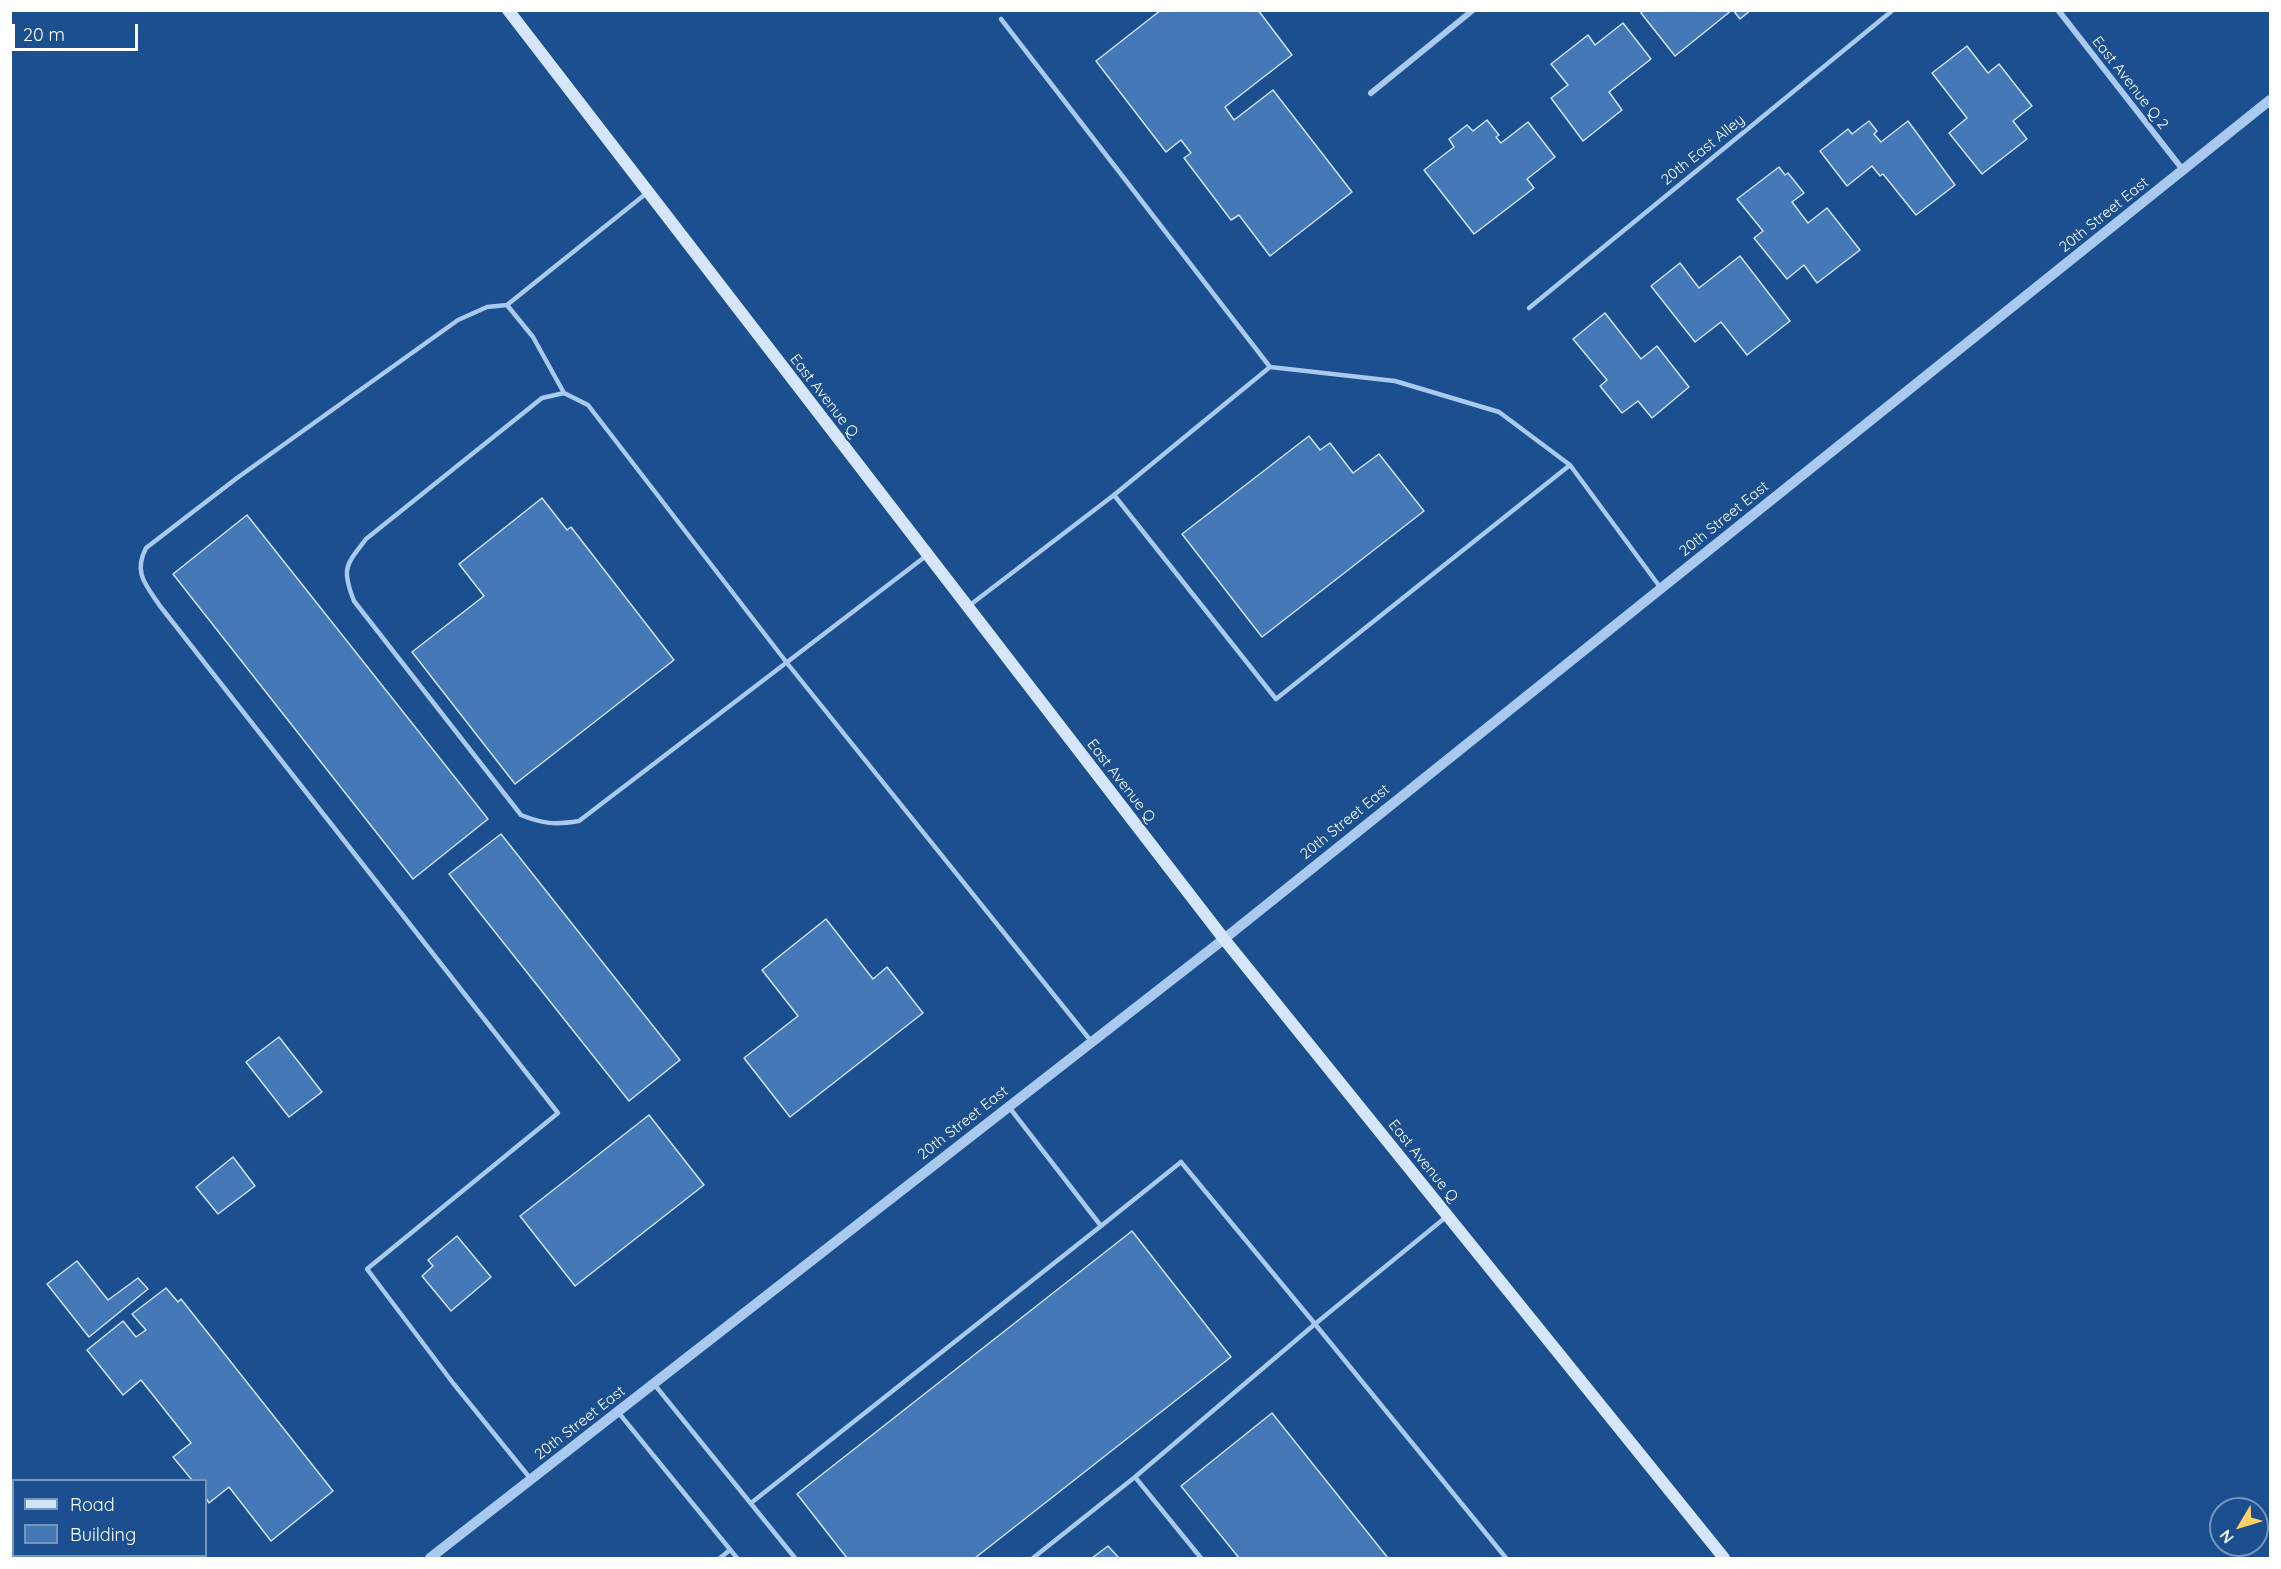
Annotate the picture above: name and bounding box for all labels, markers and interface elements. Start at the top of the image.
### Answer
scale bar [15,12,141,50]
text: 20 m [23,23,65,46]
street label: East Avenue Q 2 [2088,33,2172,133]
street label: 20th East Alley [1658,111,1748,189]
street label: 20th Street East [2056,173,2152,257]
street label: East Avenue Q [786,351,862,441]
street label: 20th Street East [1676,477,1772,561]
street label: East Avenue Q [1083,736,1159,826]
street label: 20th Street East [1297,780,1393,864]
street label: 20th Street East [914,1082,1012,1164]
street label: East Avenue Q [1384,1116,1462,1206]
street label: 20th Street East [531,1382,629,1464]
legend [12,1479,207,1557]
text: Road [70,1493,115,1516]
north arrow [2209,1497,2269,1557]
text: Building [70,1523,136,1546]
text: N [2215,1526,2238,1548]

